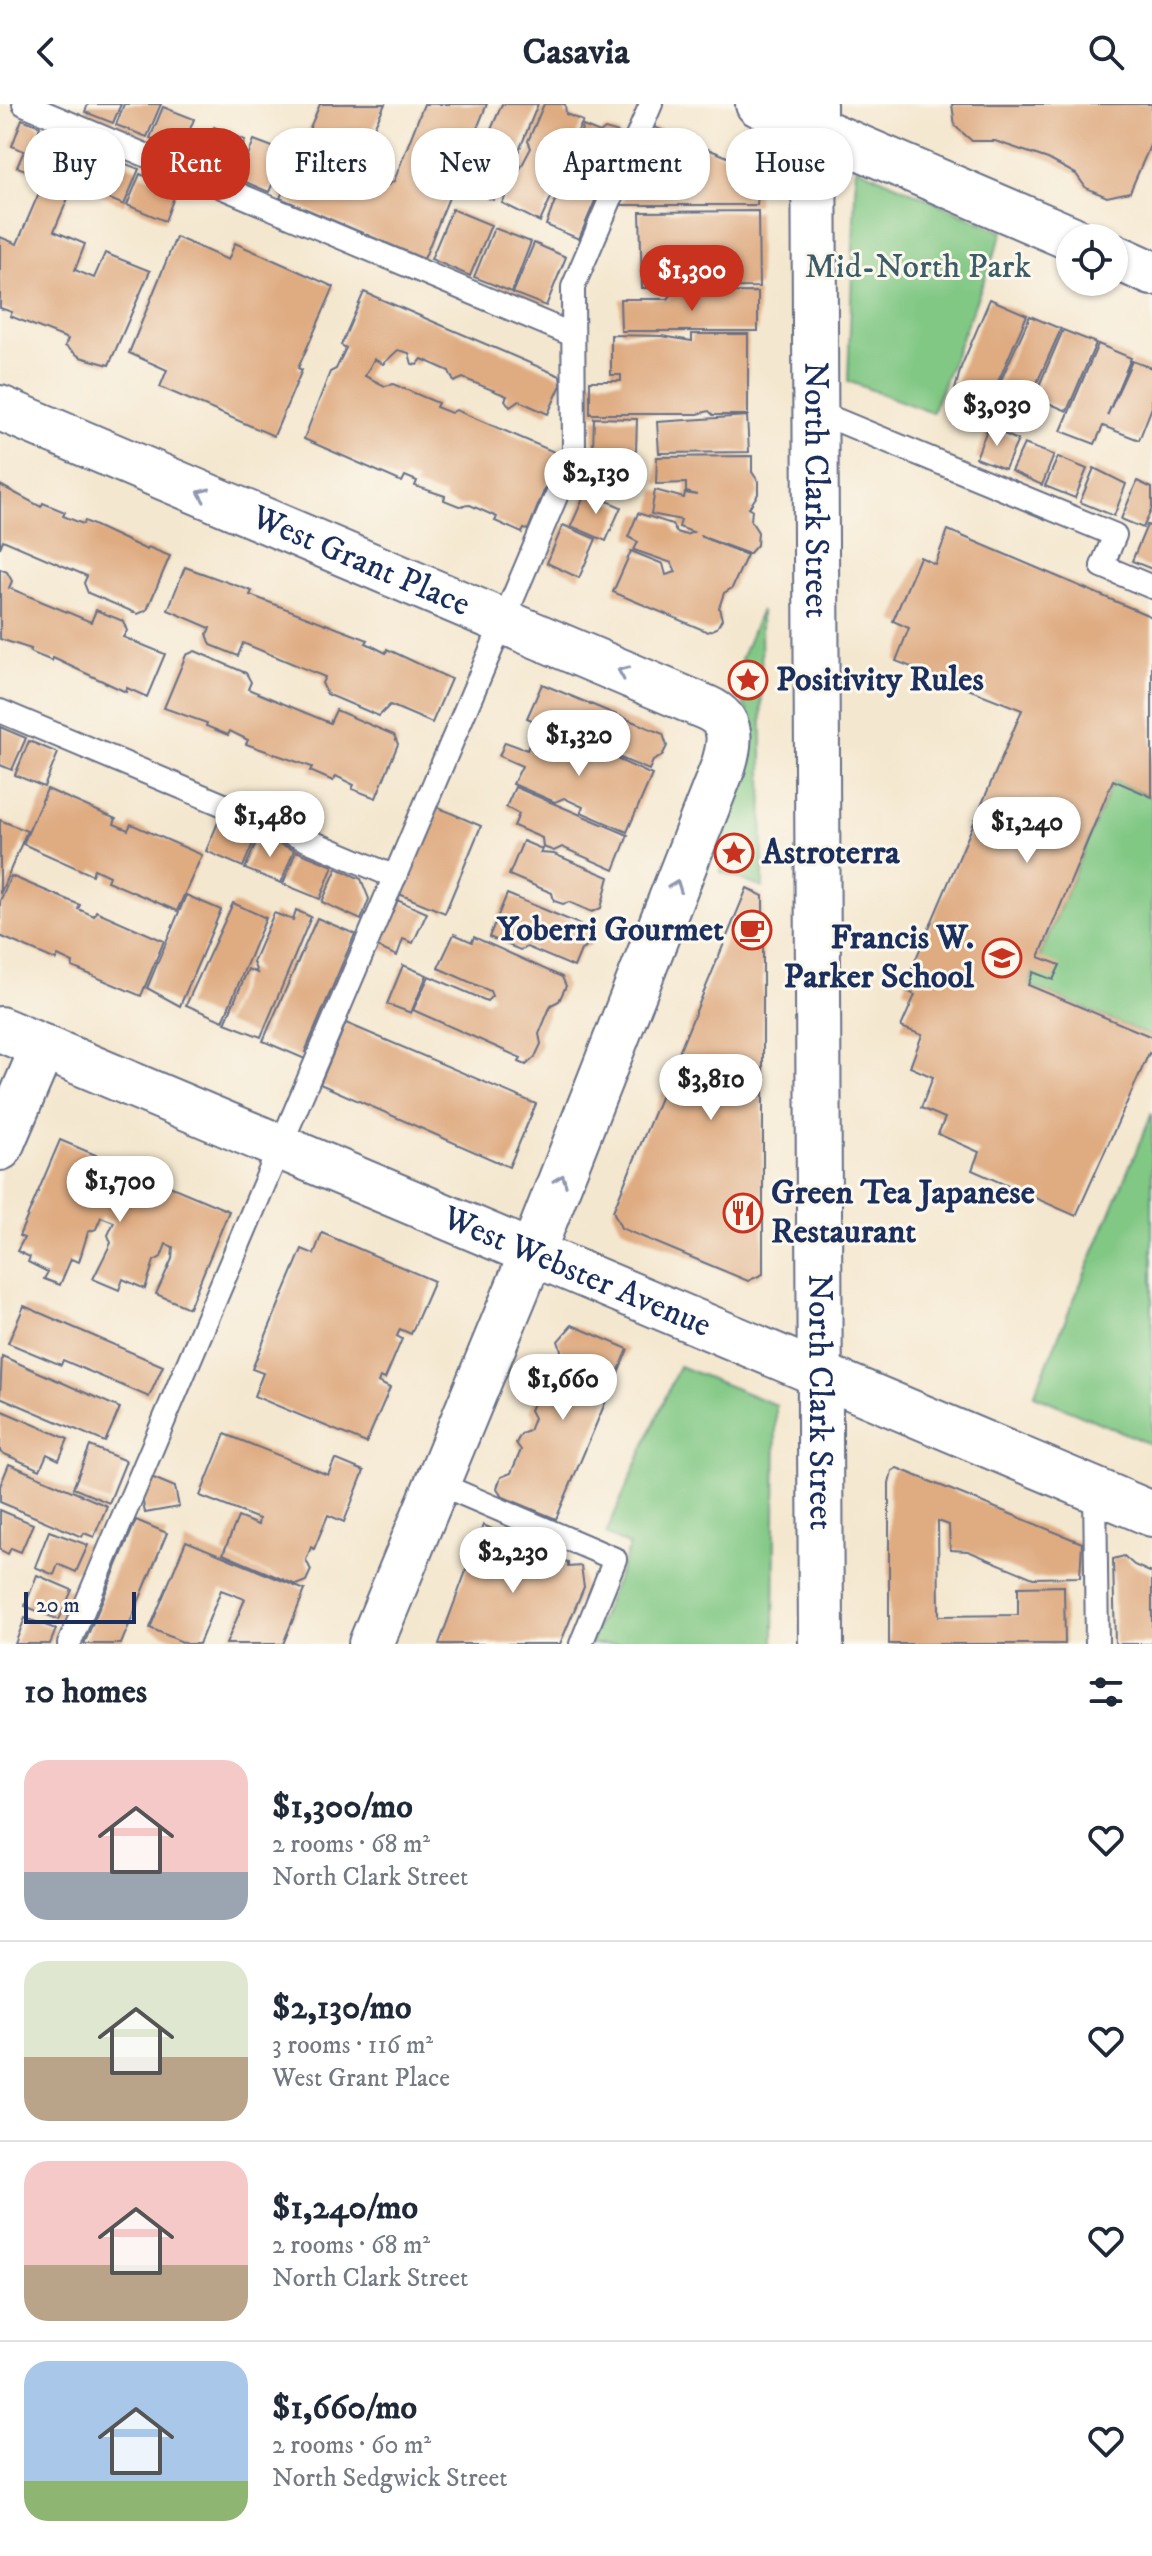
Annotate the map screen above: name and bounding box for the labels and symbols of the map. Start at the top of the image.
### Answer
pin: $1,300 [627,245,757,313]
park label: Mid-North Park [805,246,1031,288]
street label: North Clark Street [794,362,837,619]
pin: $3,030 [932,380,1062,448]
pin: $2,130 [531,448,661,516]
one-way arrow [197,488,211,504]
street label: West Grant Place [245,496,476,626]
place icon: Positivity Rules [727,659,769,701]
place label: Positivity Rules [776,659,984,701]
one-way arrow [617,666,631,682]
pin: $1,320 [514,710,644,778]
pin: $1,480 [205,791,335,859]
pin: $1,240 [962,797,1092,865]
place icon: Astroterra [713,832,755,874]
place label: Astroterra [761,832,900,874]
one-way arrow [667,880,683,894]
place label: Yoberri Gourmet [496,909,724,951]
cafe icon: Yoberri Gourmet [731,909,773,951]
place label: Francis W. Parker School [783,917,975,998]
school or university icon: Francis W. Parker School [981,937,1023,979]
pin: $3,810 [646,1054,776,1122]
pin: $1,700 [55,1156,185,1224]
place label: Green Tea Japanese Restaurant [771,1172,1035,1253]
one-way arrow [551,1174,568,1188]
restaurant icon: Green Tea Japanese Restaurant [722,1192,764,1234]
street label: West Webster Avenue [436,1196,717,1347]
street label: North Clark Street [798,1274,841,1531]
pin: $1,660 [498,1354,628,1422]
pin: $2,230 [448,1527,578,1595]
scale bar [24,1588,136,1624]

